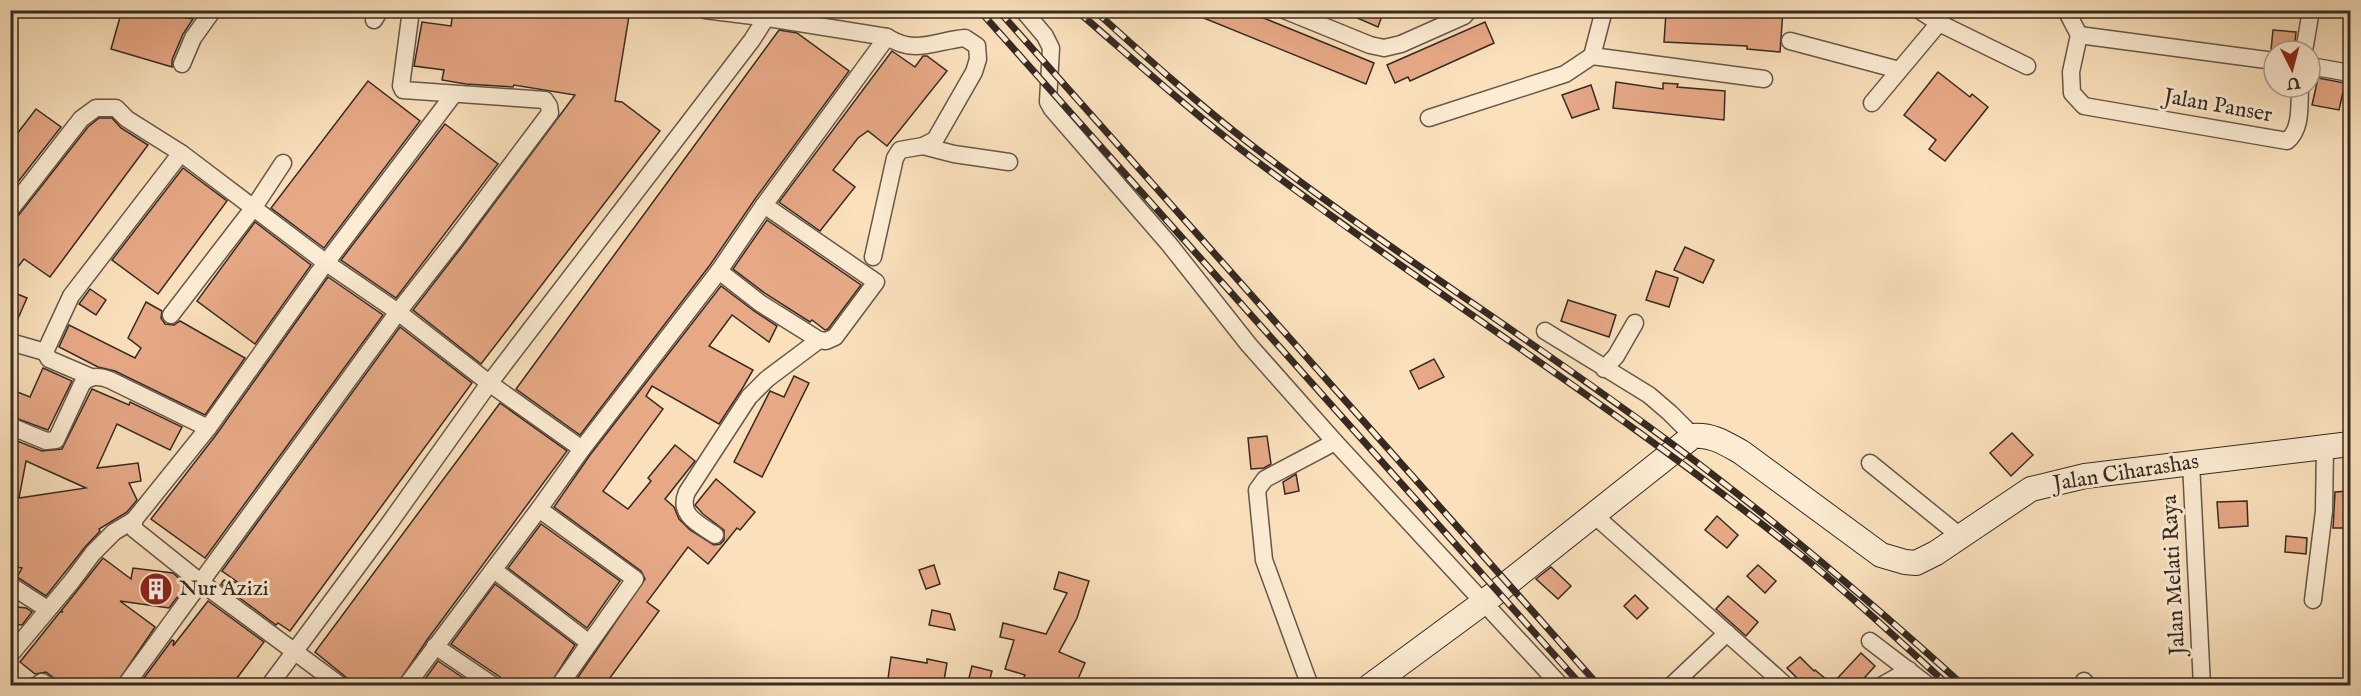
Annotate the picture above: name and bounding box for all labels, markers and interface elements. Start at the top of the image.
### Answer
north arrow [2262,39,2322,99]
text: U [2285,71,2302,93]
street label: Jalan Panser [2159,82,2274,129]
street label: Jalan Ciharashas [2048,448,2201,499]
street label: Jalan Melati Raya [2156,494,2192,659]
building icon: Nur Azizi [138,571,174,607]
place label: Nur Azizi [179,575,269,603]

